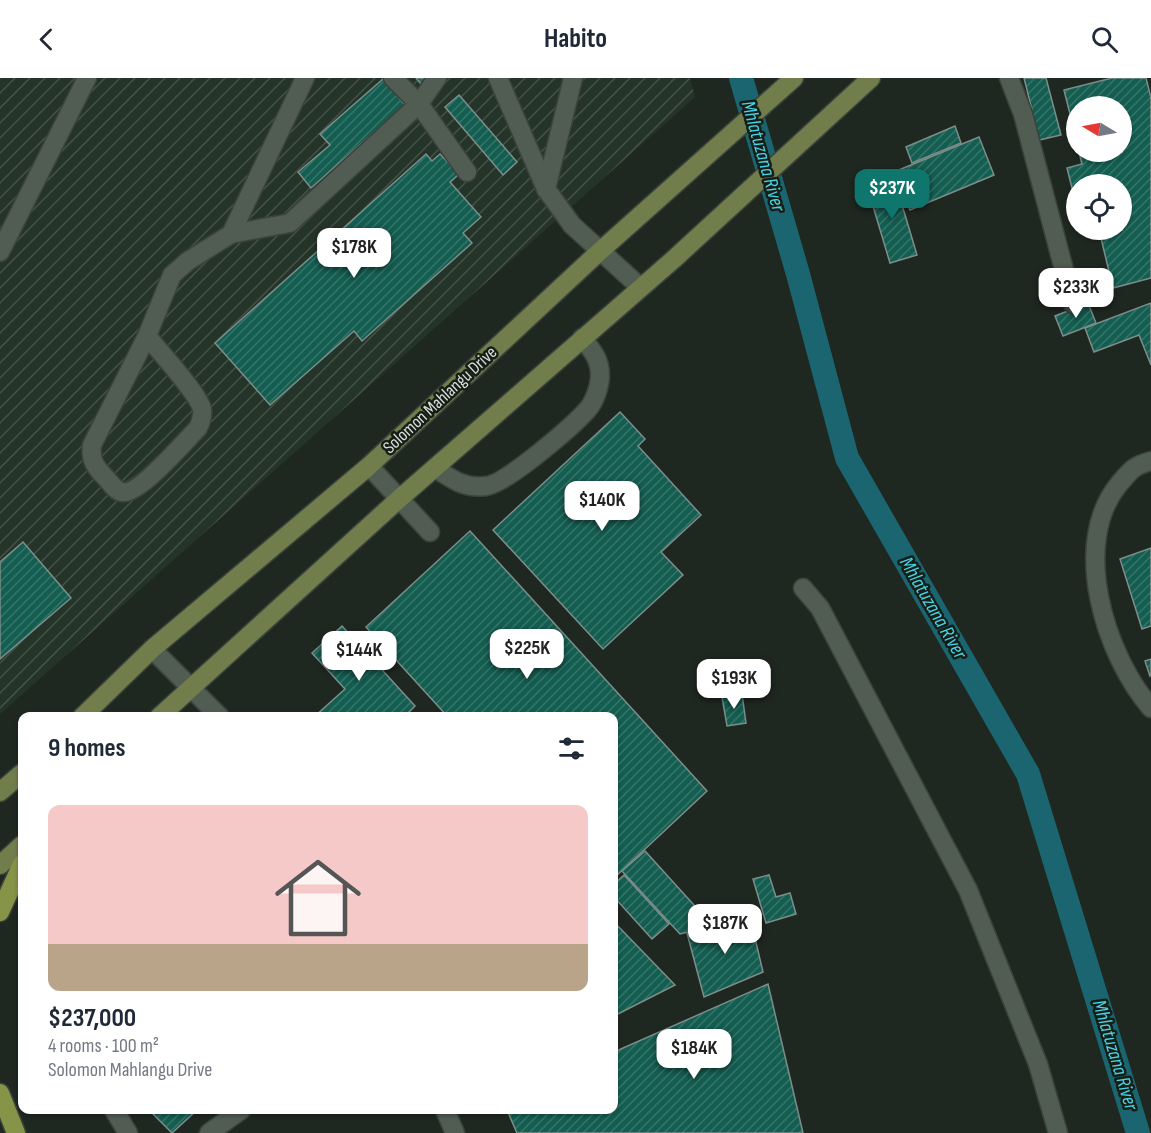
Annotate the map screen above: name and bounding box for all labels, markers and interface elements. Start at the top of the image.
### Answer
icon: back [30,23,63,56]
text: Habito [544,23,607,55]
icon: search [1088,23,1121,56]
north arrow [1066,96,1132,162]
map controls [1066,96,1132,240]
water label: Mhlatuzana River [736,98,791,215]
pin: $237K [850,169,934,220]
button: locate [1066,174,1132,240]
text: $237K [869,176,915,200]
pin: $178K [312,228,396,279]
text: $178K [331,235,377,259]
pin: $233K [1034,268,1118,319]
text: $233K [1053,275,1099,299]
street label: Solomon Mahlangu Drive [379,342,501,458]
pin: $140K [560,481,644,532]
text: $140K [579,488,625,512]
water label: Mhlatuzana River [894,553,973,665]
pin: $225K [485,629,569,680]
pin: $144K [317,631,401,682]
text: $225K [504,636,550,660]
text: $144K [336,638,382,662]
pin: $193K [692,659,776,710]
text: $193K [711,666,757,690]
icon: filters [555,732,588,765]
text: 9 homes [48,733,126,764]
icon: home [264,844,372,952]
pin: $187K [683,904,767,955]
text: $187K [702,911,748,935]
water label: Mhlatuzana River [1087,997,1144,1114]
text: $237,000 [48,1003,136,1034]
pin: $184K [652,1029,736,1080]
text: 4 rooms · 100 m² [48,1034,159,1058]
text: $184K [671,1036,717,1060]
text: Solomon Mahlangu Drive [48,1058,212,1082]

